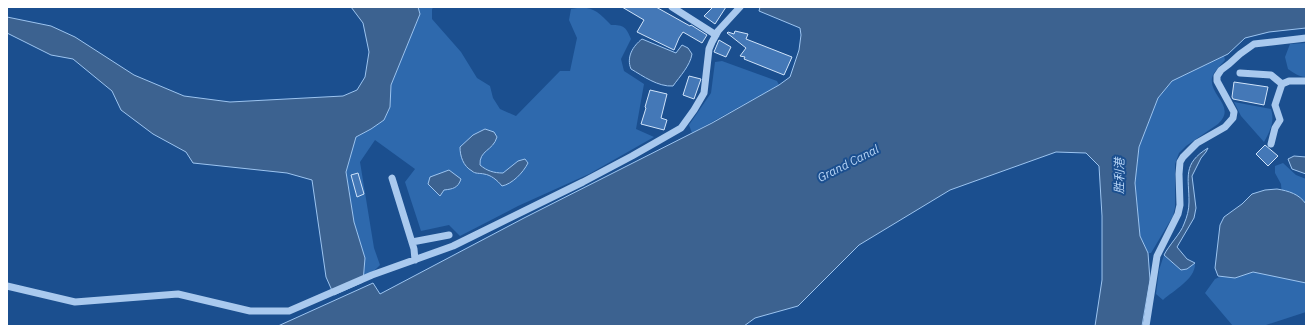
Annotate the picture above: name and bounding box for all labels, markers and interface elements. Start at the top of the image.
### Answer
water label: Grand Canal [815,141,882,185]
water label: 胜利港 [1111,156,1127,194]

